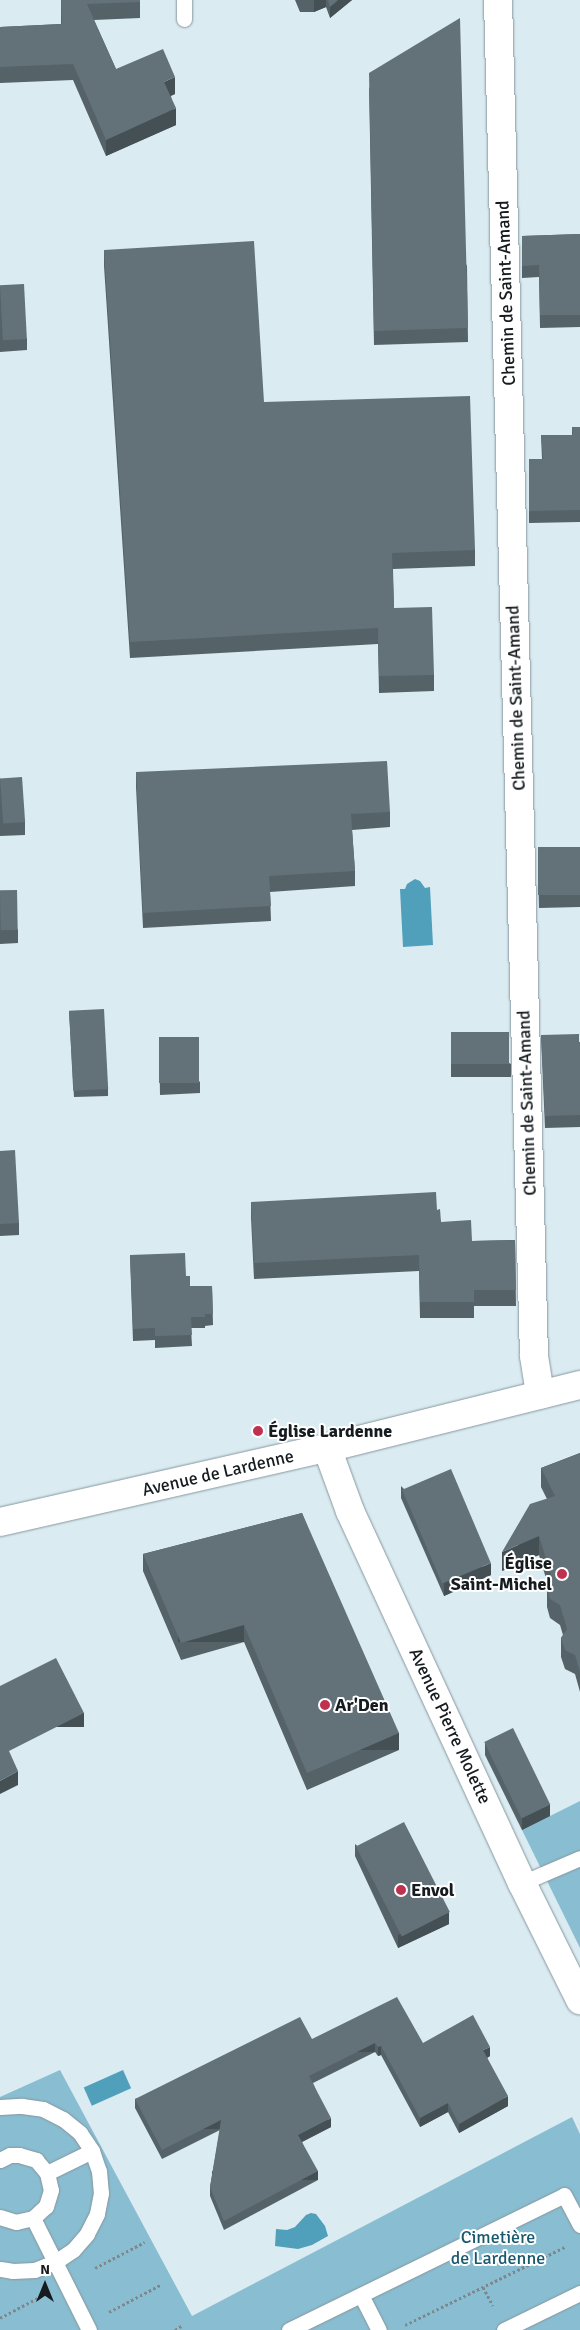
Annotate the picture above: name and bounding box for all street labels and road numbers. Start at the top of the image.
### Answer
street label: Chemin de Saint-Amand [492,200,520,386]
street label: Chemin de Saint-Amand [502,605,530,791]
street label: Chemin de Saint-Amand [513,1010,541,1196]
street label: Avenue de Lardenne [140,1445,296,1501]
street label: Avenue Pierre Molette [404,1645,496,1807]

